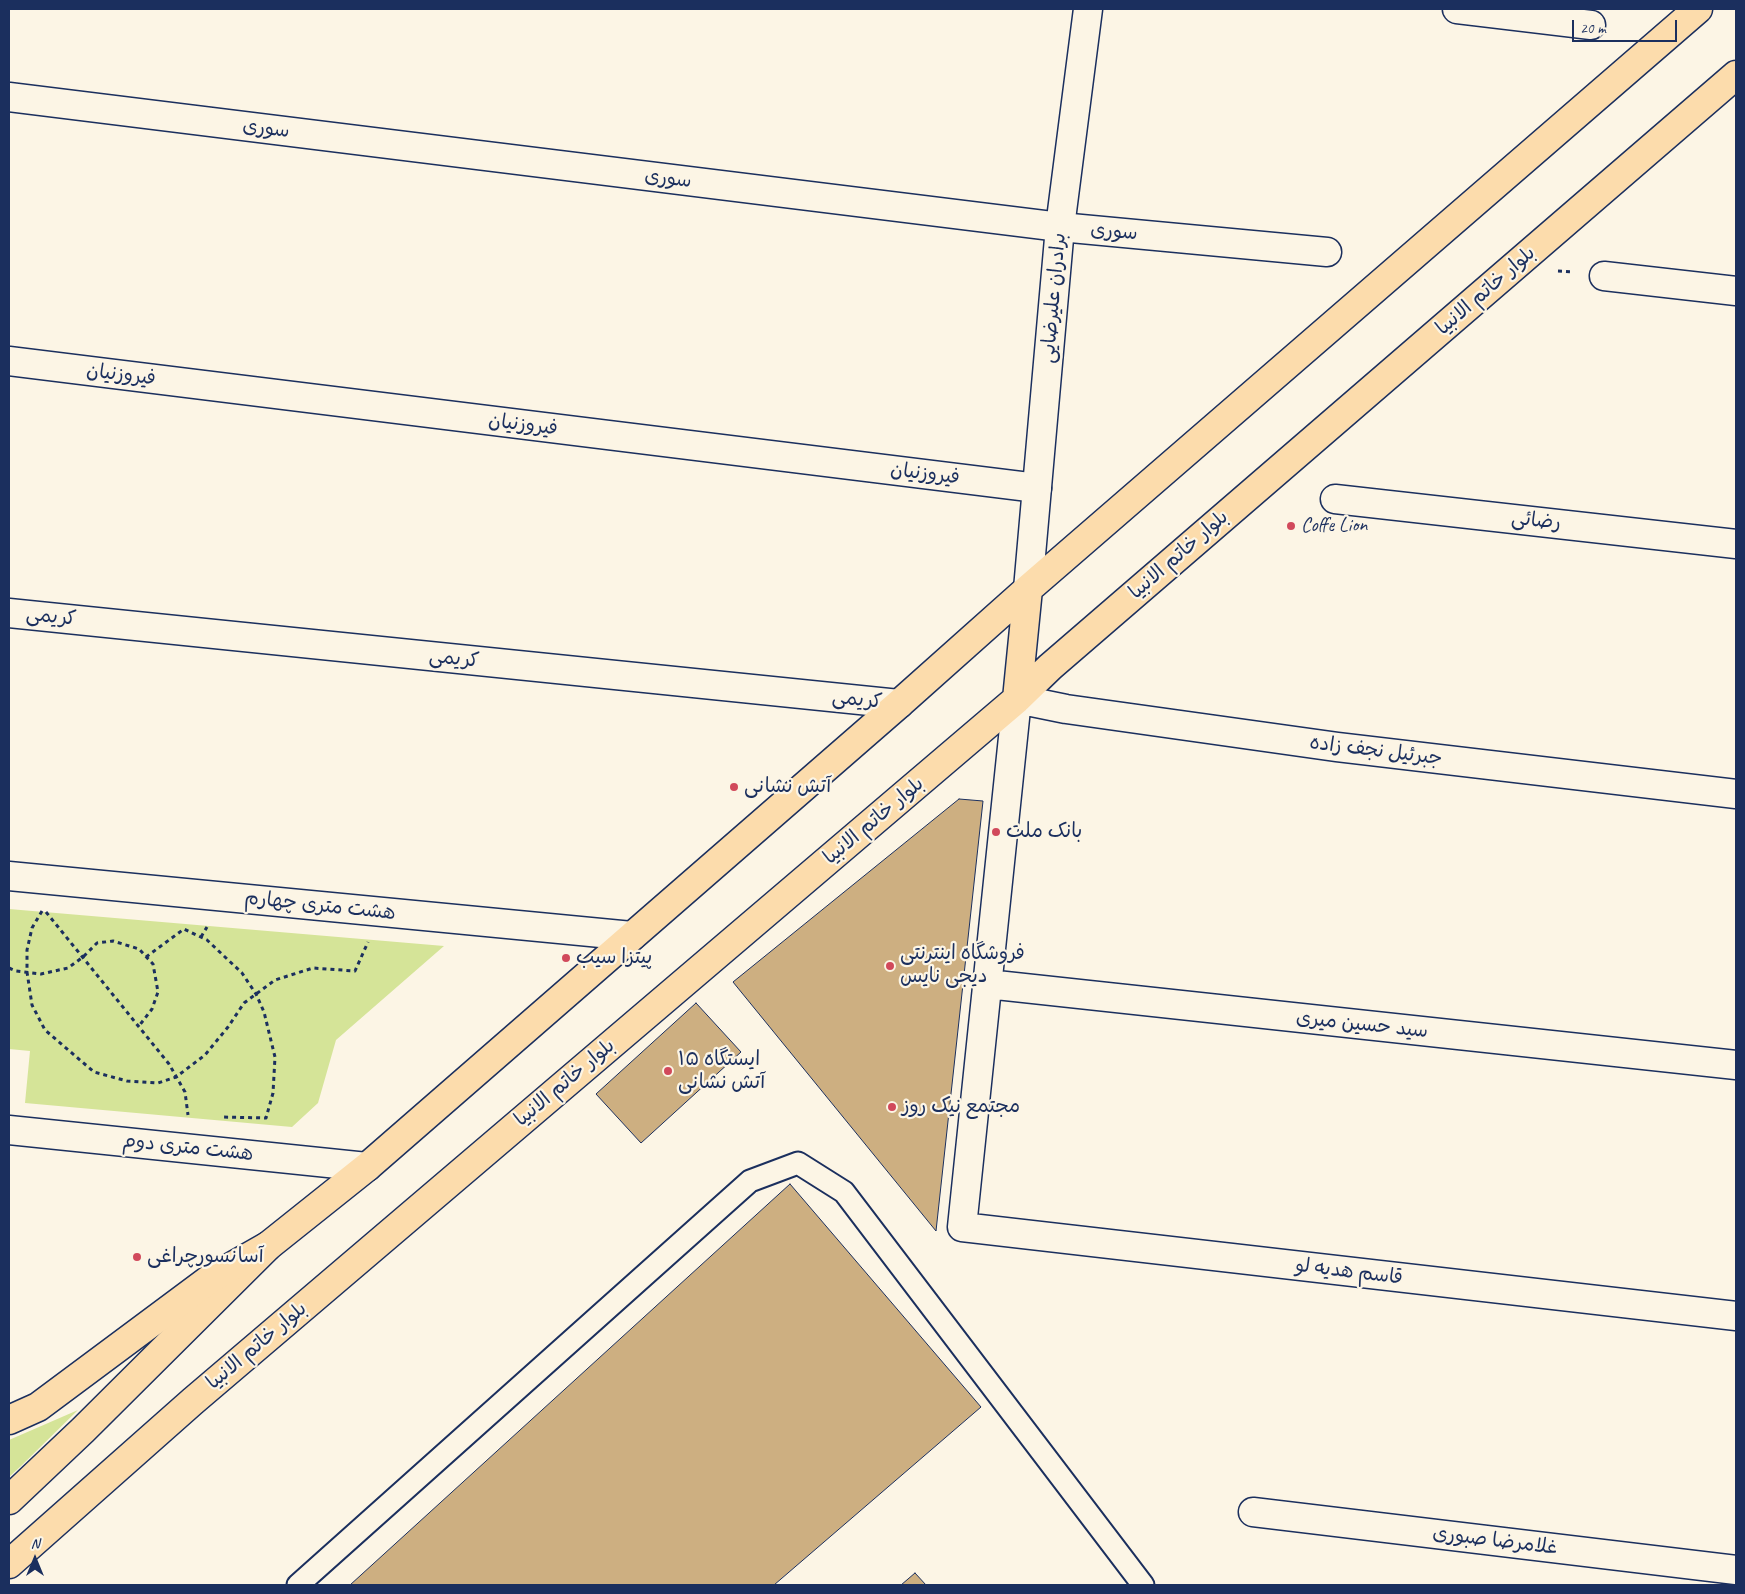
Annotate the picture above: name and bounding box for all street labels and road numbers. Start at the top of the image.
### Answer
street label: سوری [241,114,291,144]
street label: سوری [643,164,693,194]
street label: سوری [1089,218,1139,246]
street label: برادران علیرضایی [1036,232,1072,364]
street label: بلوار خاتم الانبیا [1431,241,1541,341]
street label: فیروزنیان [85,359,157,391]
street label: فیروزنیان [487,409,559,441]
street label: فیروزنیان [889,458,961,490]
street label: بلوار خاتم الانبیا [1124,505,1234,605]
street label: رضائی [1510,506,1562,536]
street label: کریمی [25,602,77,632]
street label: کریمی [428,644,480,674]
street label: کریمی [831,685,883,715]
street label: جبرئیل نجف زاده [1308,731,1444,771]
street label: بلوار خاتم الانبیا [819,772,929,870]
street label: هشت متری چهارم [243,886,397,926]
street label: سید حسین میری [1295,1006,1429,1044]
street label: بلوار خاتم الانبیا [510,1034,620,1132]
street label: هشت متری دوم [121,1129,255,1167]
street label: قاسم هدیه لو [1294,1254,1404,1290]
street label: بلوار خاتم الانبیا [202,1297,312,1395]
street label: غلامرضا صبوری [1431,1521,1559,1561]

